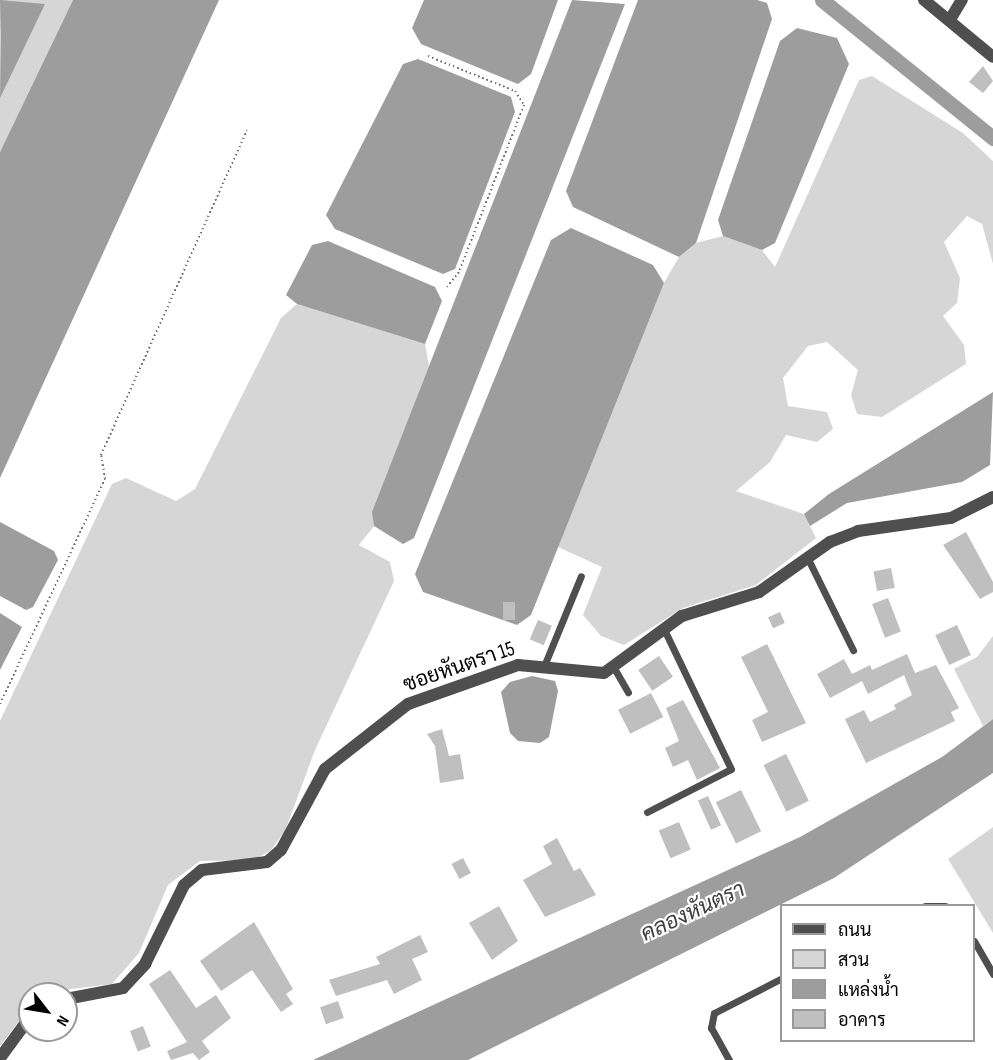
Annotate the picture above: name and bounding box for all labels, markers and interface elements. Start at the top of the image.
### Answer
street label: ซอยหันตรา 15 [400,636,518,698]
water label: คลองหันตรา [637,876,749,948]
legend [780,904,975,1042]
text: ถนน [838,920,871,941]
text: สวน [838,950,869,971]
text: แหล่งน้ำ [838,980,899,1001]
north arrow [18,982,78,1042]
text: อาคาร [838,1010,886,1031]
text: N [52,1012,72,1029]

